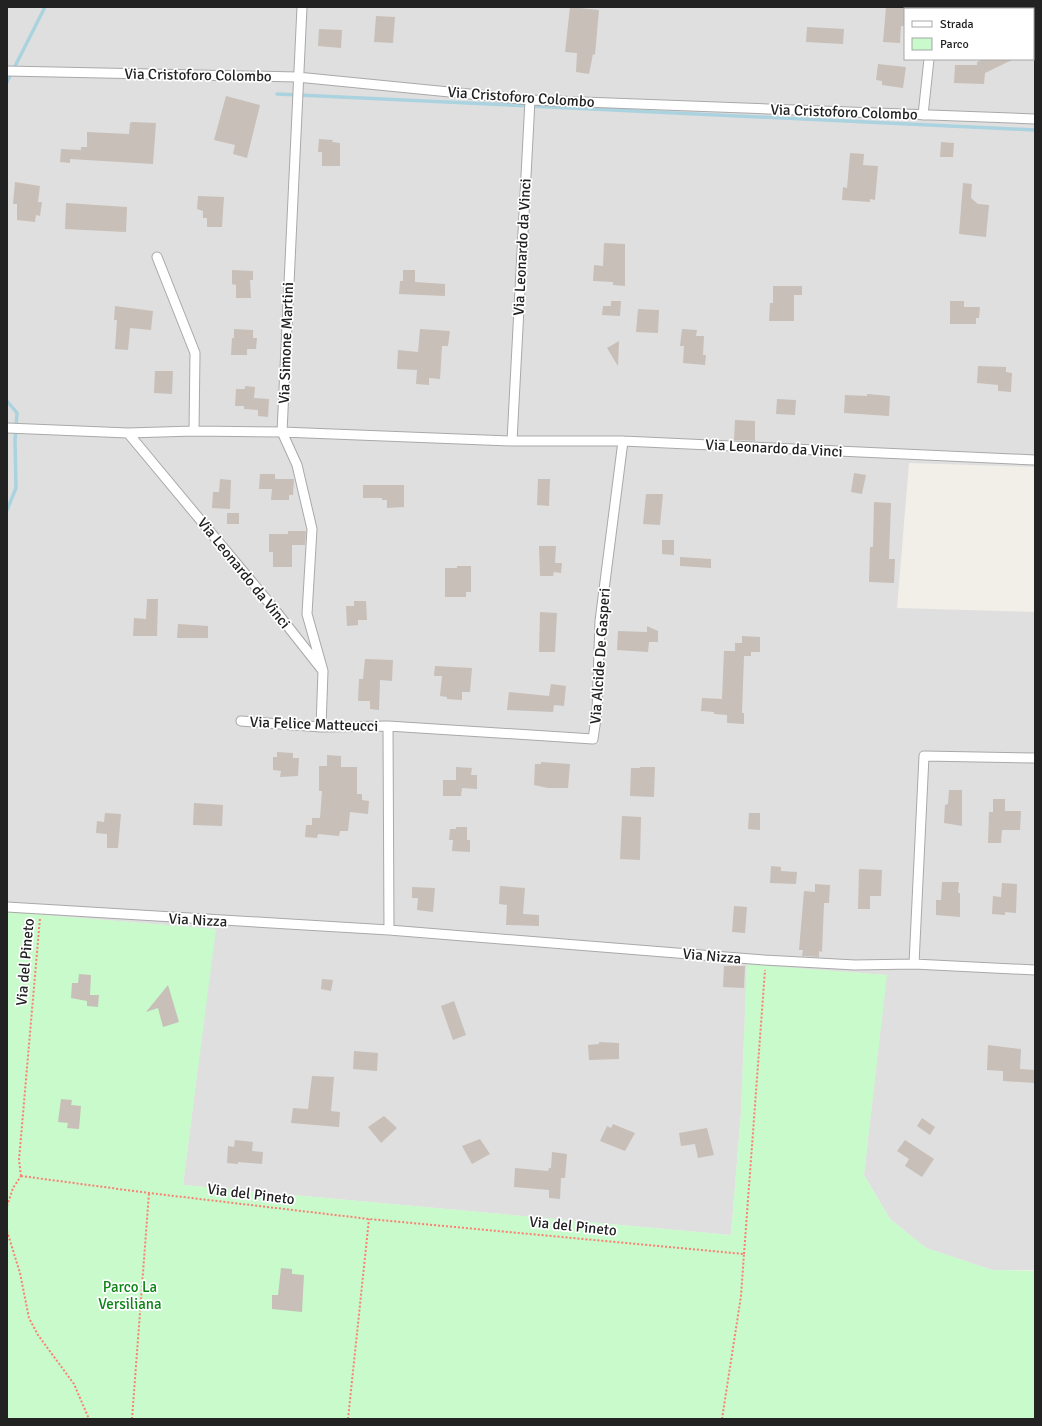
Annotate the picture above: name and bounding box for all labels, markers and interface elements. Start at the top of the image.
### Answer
legend [904,8,1034,60]
text: Strada [940,17,974,32]
text: Parco [940,37,969,52]
street label: Via Cristoforo Colombo [124,65,272,85]
street label: Via Cristoforo Colombo [447,83,595,111]
street label: Via Cristoforo Colombo [770,100,918,124]
street label: Via Leonardo da Vinci [509,178,535,316]
street label: Via Simone Martini [275,282,297,404]
street label: Via Leonardo da Vinci [705,435,843,461]
street label: Via Leonardo da Vinci [194,514,294,632]
street label: Via Alcide De Gasperi [586,587,614,725]
street label: Via Felice Matteucci [249,713,379,735]
street label: Via Nizza [168,909,228,931]
street label: Via del Pineto [12,917,38,1007]
street label: Via Nizza [682,944,742,968]
street label: Via del Pineto [206,1180,296,1208]
street label: Via del Pineto [528,1212,618,1240]
park label: Parco La Versiliana [98,1278,162,1313]

